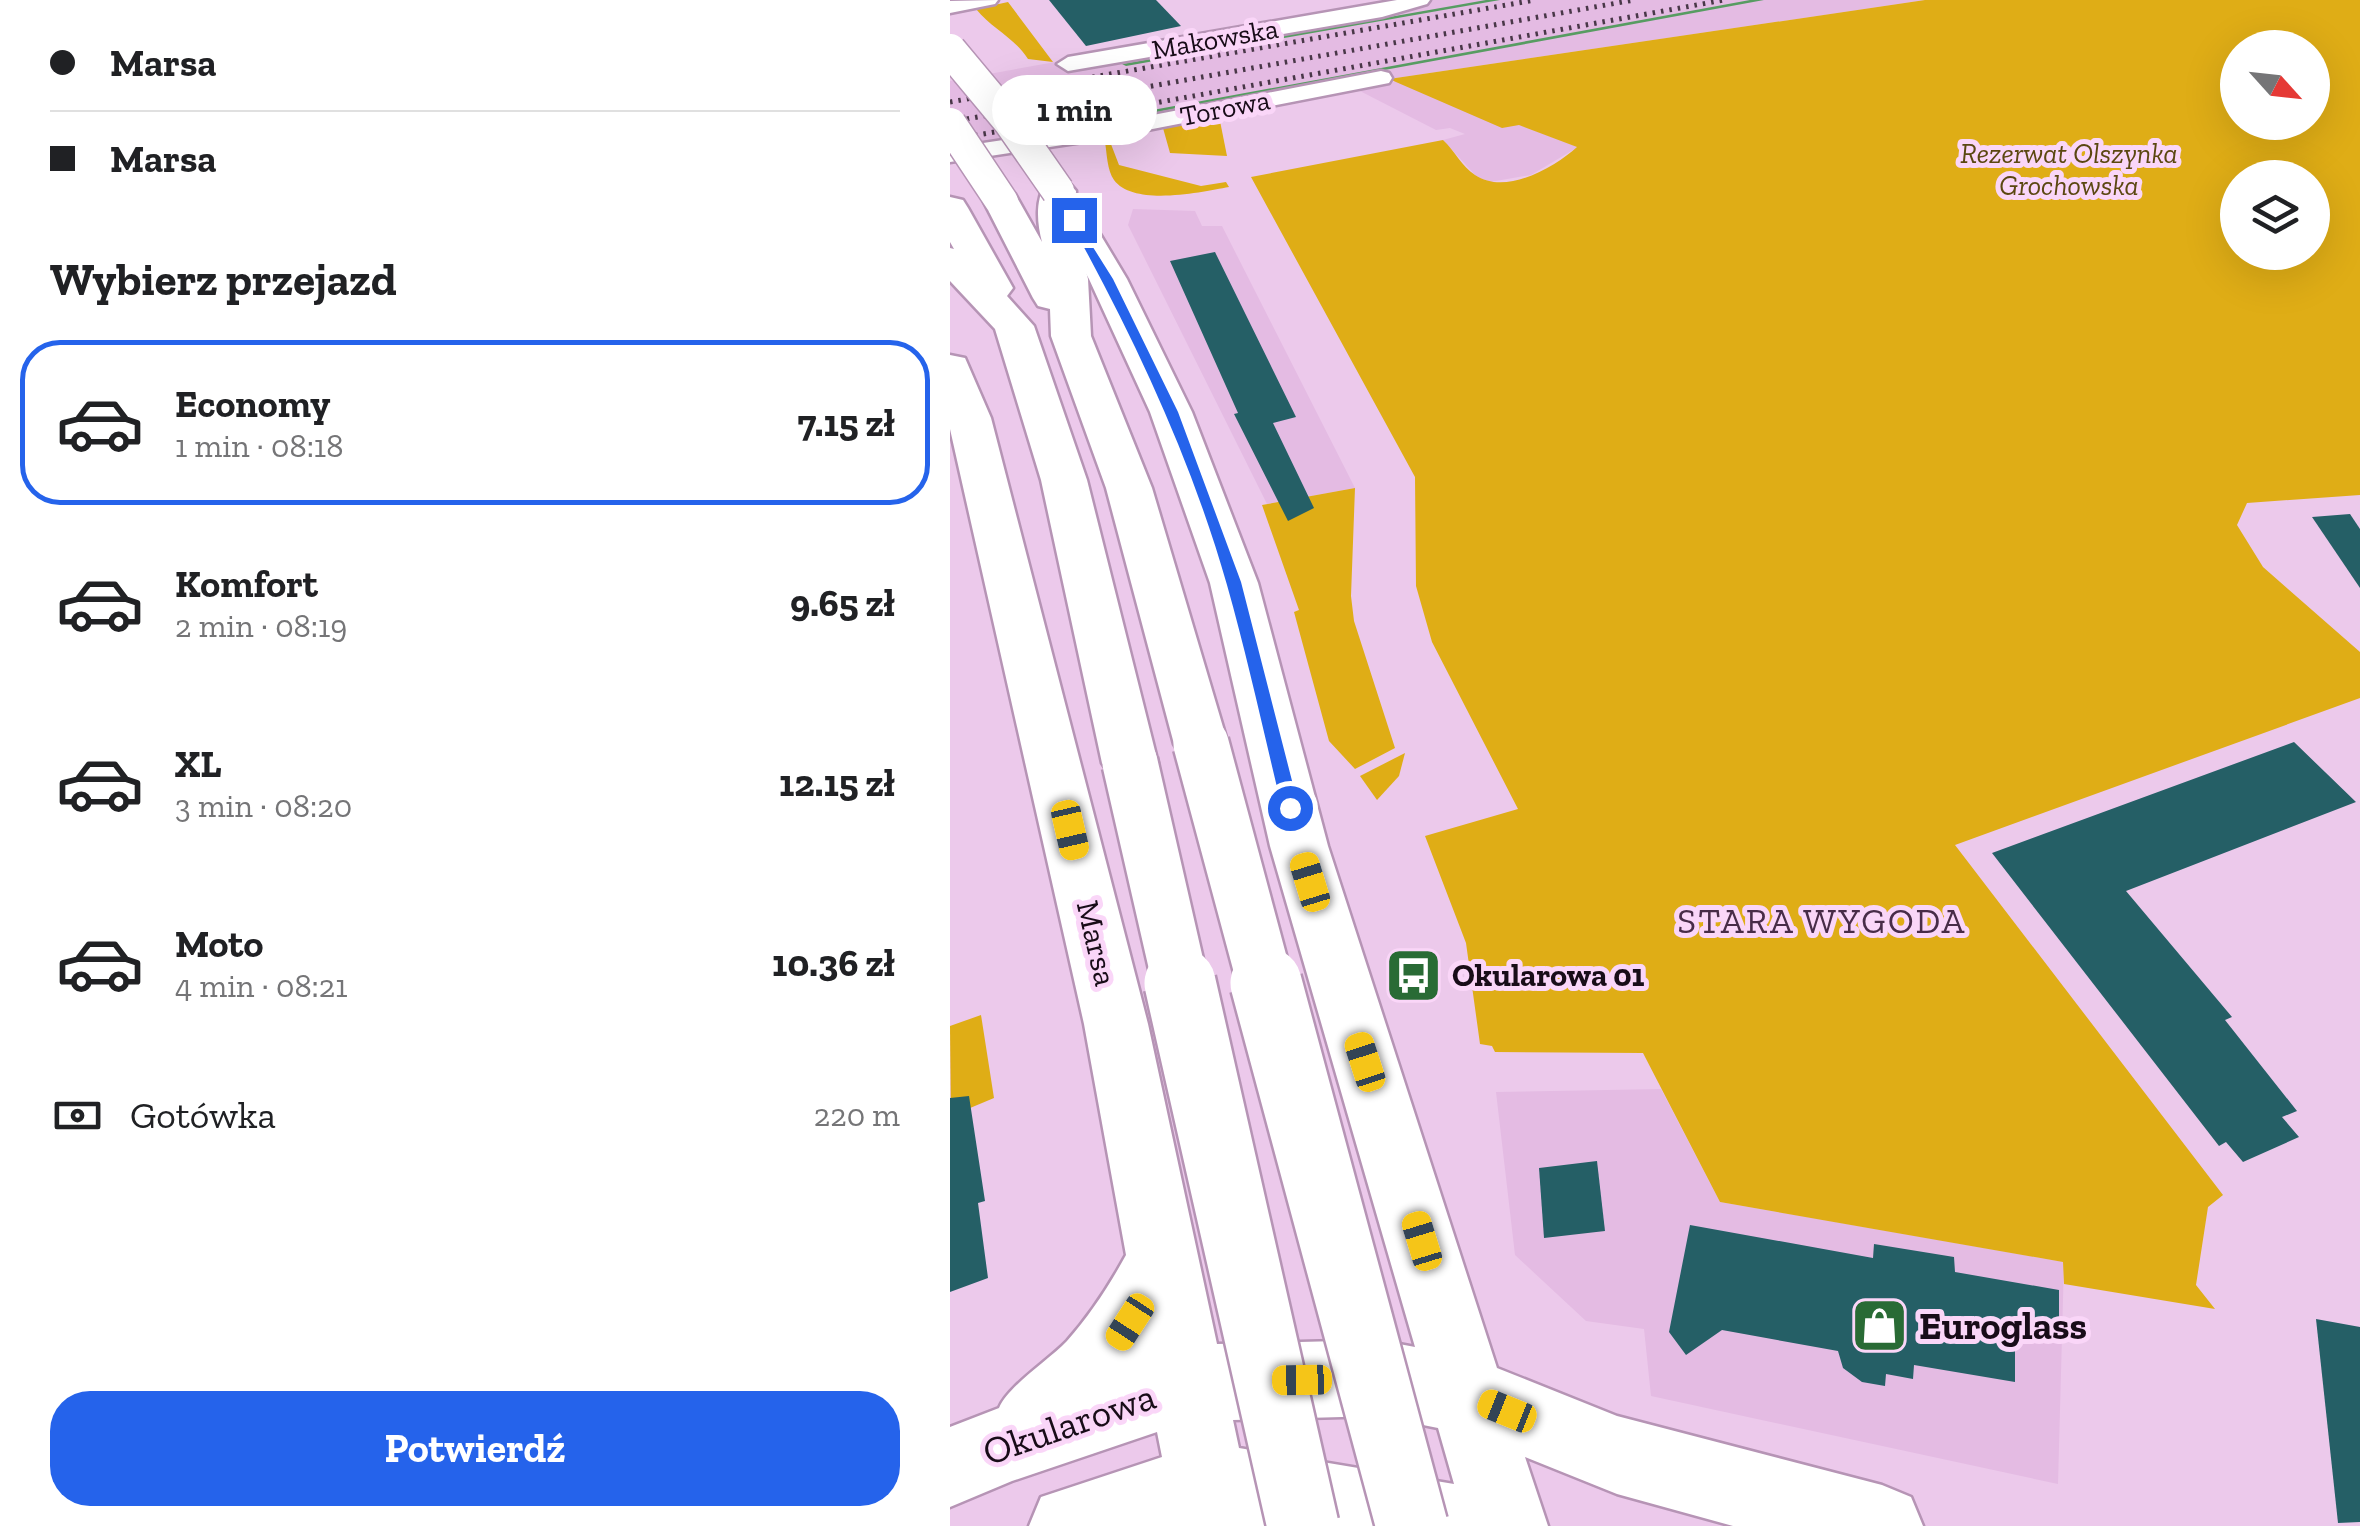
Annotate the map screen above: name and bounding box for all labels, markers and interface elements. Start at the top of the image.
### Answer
street label: Makowska [1149,12,1281,66]
north arrow [2220,30,2330,140]
map controls [2220,30,2330,270]
text: Marsa [110,40,217,86]
callout: 1 min [992,75,1156,145]
street label: Torowa [1177,83,1273,133]
text: 1 min [1037,91,1112,129]
text: Marsa [110,136,217,182]
park label: Rezerwat Olszynka Grochowska [1960,137,2178,202]
button: layers [2220,160,2330,270]
route end [1052,198,1097,243]
text: Wybierz przejazd [50,253,397,307]
icon: car [55,378,145,468]
text: Economy [175,381,330,427]
text: 7.15 zł [797,400,895,446]
text: 1 min · 08:18 [175,427,343,465]
icon: car [55,558,145,648]
text: Komfort [175,561,318,607]
text: 9.65 zł [790,580,895,626]
text: 2 min · 08:19 [175,607,347,645]
icon: car [55,738,145,828]
text: XL [175,741,222,787]
text: 12.15 zł [779,760,895,806]
route start [1268,786,1313,831]
text: 3 min · 08:20 [175,787,352,825]
car [1049,797,1091,863]
car [1287,849,1333,915]
street label: Marsa [1069,897,1125,989]
district label: STARA WYGODA [1677,900,1967,942]
icon: car [55,918,145,1008]
text: Moto [175,921,263,967]
text: 10.36 zł [772,940,895,986]
bus stop icon: Okularowa 01 [1383,945,1443,1005]
place label: Okularowa 01 [1452,956,1645,994]
text: 4 min · 08:21 [175,967,348,1005]
car [1341,1029,1389,1095]
icon: cash [50,1088,105,1143]
text: Gotówka [130,1092,276,1138]
text: 220 m [814,1096,900,1134]
car [1399,1208,1445,1274]
car [1101,1289,1159,1355]
shop icon: Euroglass [1850,1296,1910,1356]
place label: Euroglass [1919,1303,2087,1349]
car [1272,1364,1332,1396]
street label: Okularowa [977,1373,1161,1475]
car [1474,1386,1540,1436]
button: Potwierdź [50,1391,900,1506]

